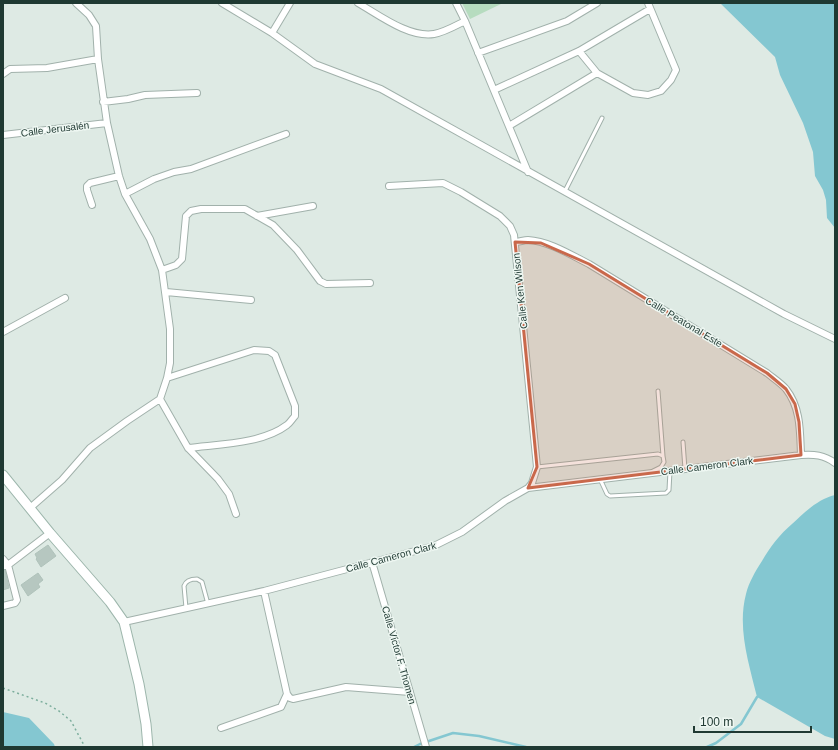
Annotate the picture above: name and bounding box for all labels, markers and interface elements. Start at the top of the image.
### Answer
street label: Calle Jerusalén [20,119,90,139]
street label: Calle Ken Wilson [511,253,529,329]
street label: Calle Peatonal Este [644,295,725,350]
street label: Calle Cameron Clark [660,455,755,477]
street label: Calle Cameron Clark [345,539,438,574]
street label: Calle Víctor F. Thomen [380,605,418,705]
scale bar [694,708,811,734]
text: 100 m [700,715,733,729]

